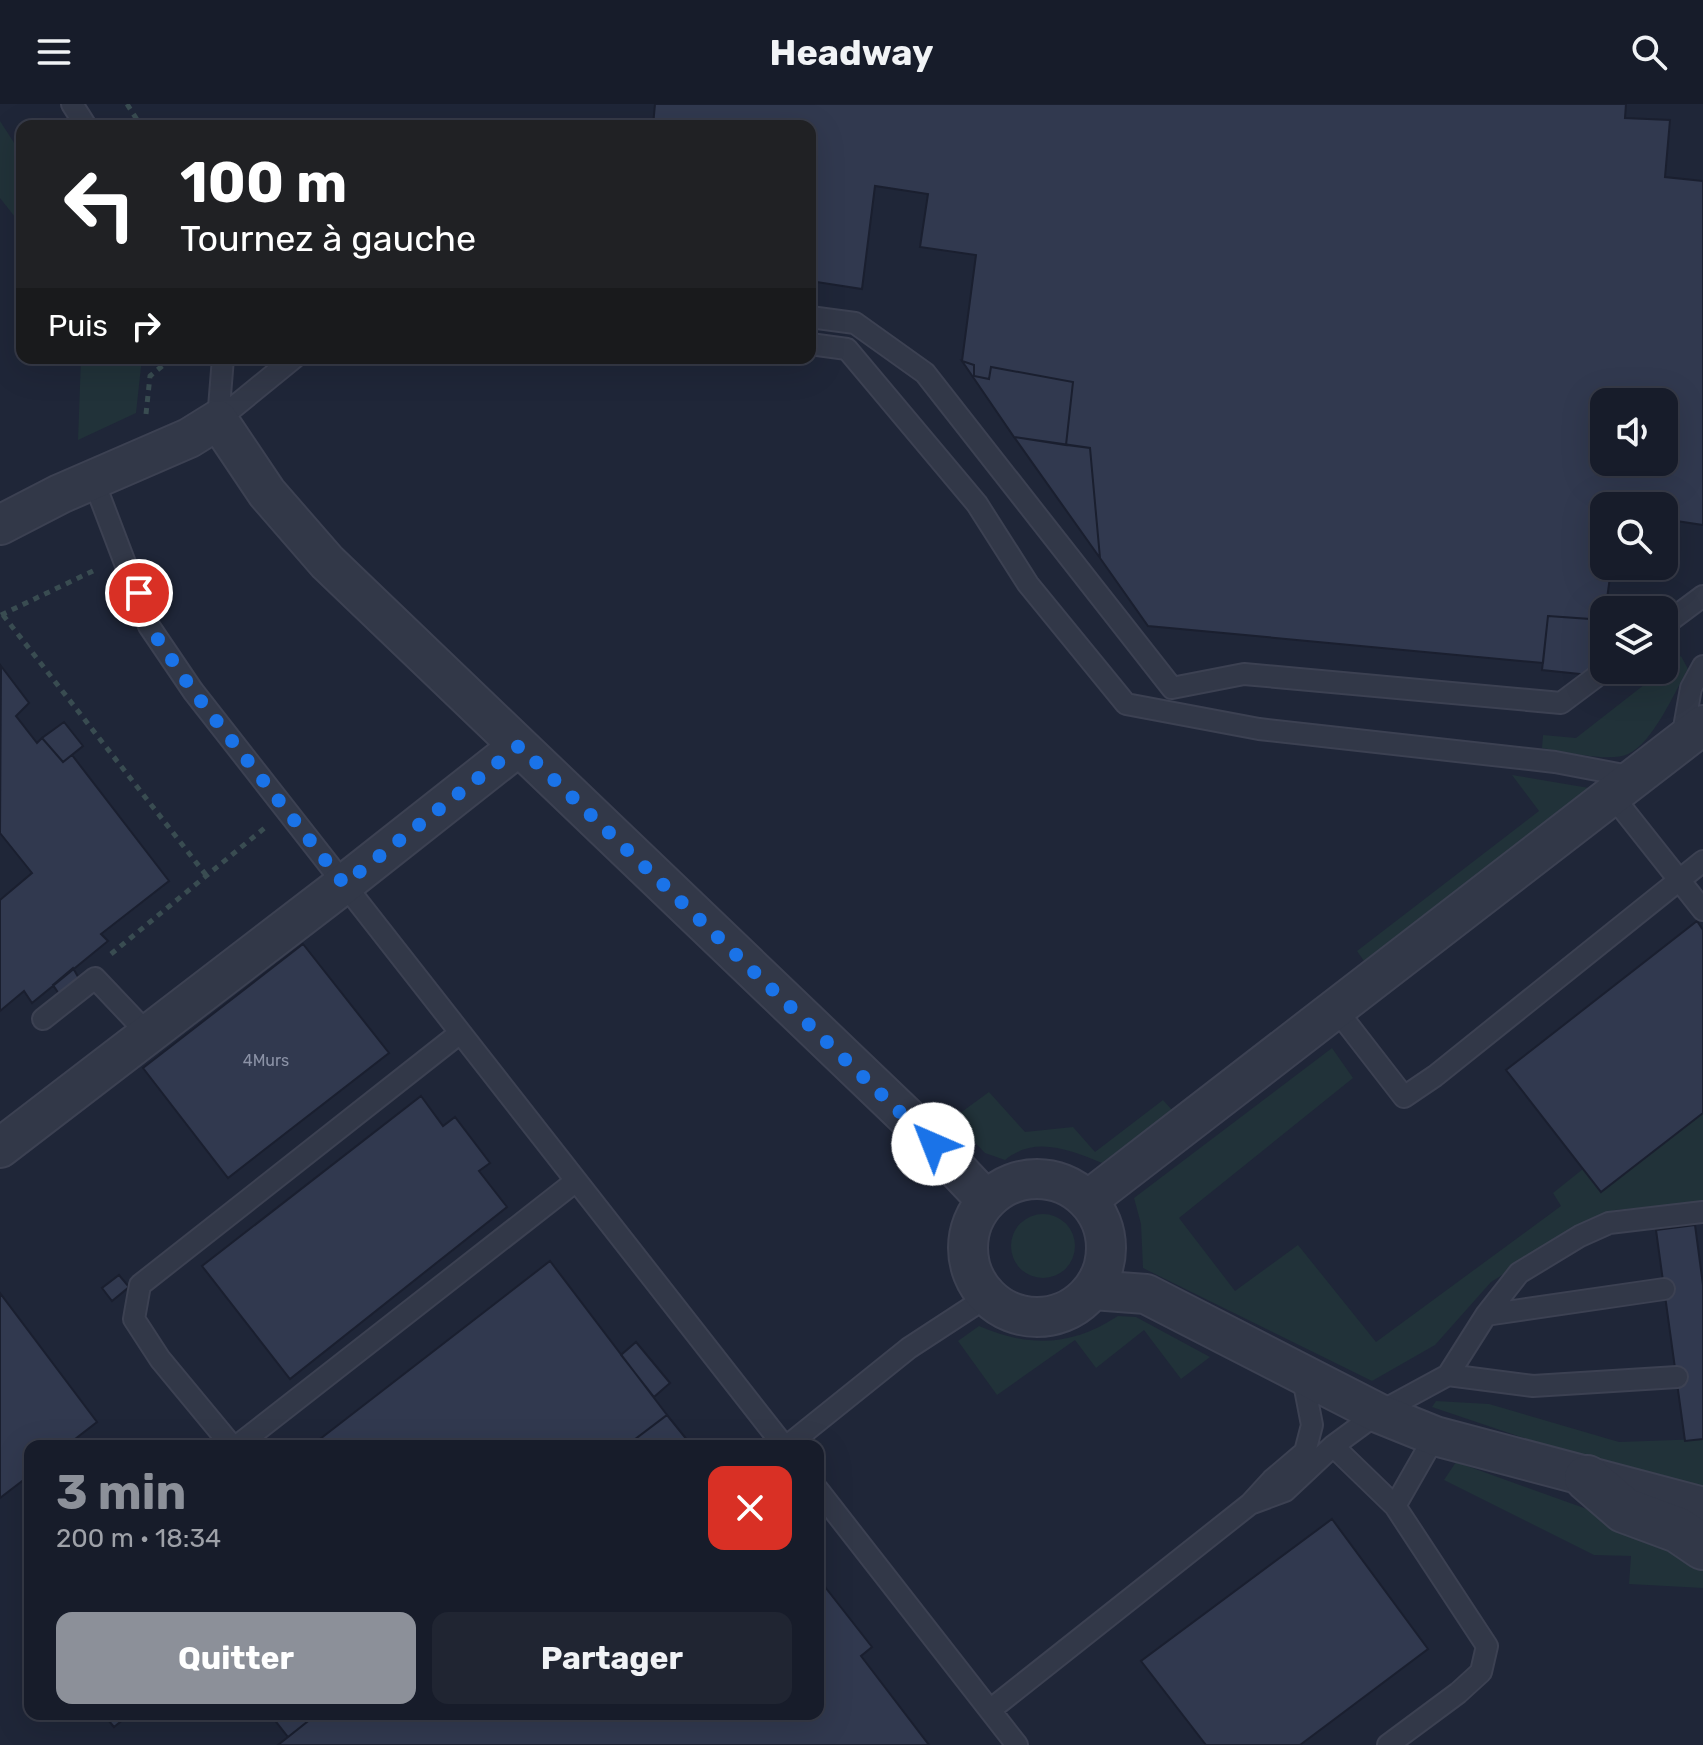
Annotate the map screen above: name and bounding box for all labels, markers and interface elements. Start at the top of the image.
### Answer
icon: menu [32,30,76,74]
icon: search [1627,30,1671,74]
text: Headway [770,31,933,74]
text: 100 m [180,150,347,216]
icon: left [48,152,152,256]
text: Tournez à gauche [180,217,476,260]
icon: right [124,304,168,348]
text: Puis [48,308,108,344]
map controls [1590,388,1678,684]
button: sound [1590,388,1678,476]
button: search [1590,492,1678,580]
pin [105,559,173,627]
icon: arrive [117,571,161,615]
button: layers [1590,596,1678,684]
house number: 4Murs [243,1051,289,1070]
position arrow [891,1102,975,1186]
text: 3 min [56,1464,186,1521]
button: close [708,1466,792,1550]
text: 200 m · 18:34 [56,1523,221,1554]
button: Quitter [56,1612,416,1704]
button: Partager [432,1612,792,1704]

